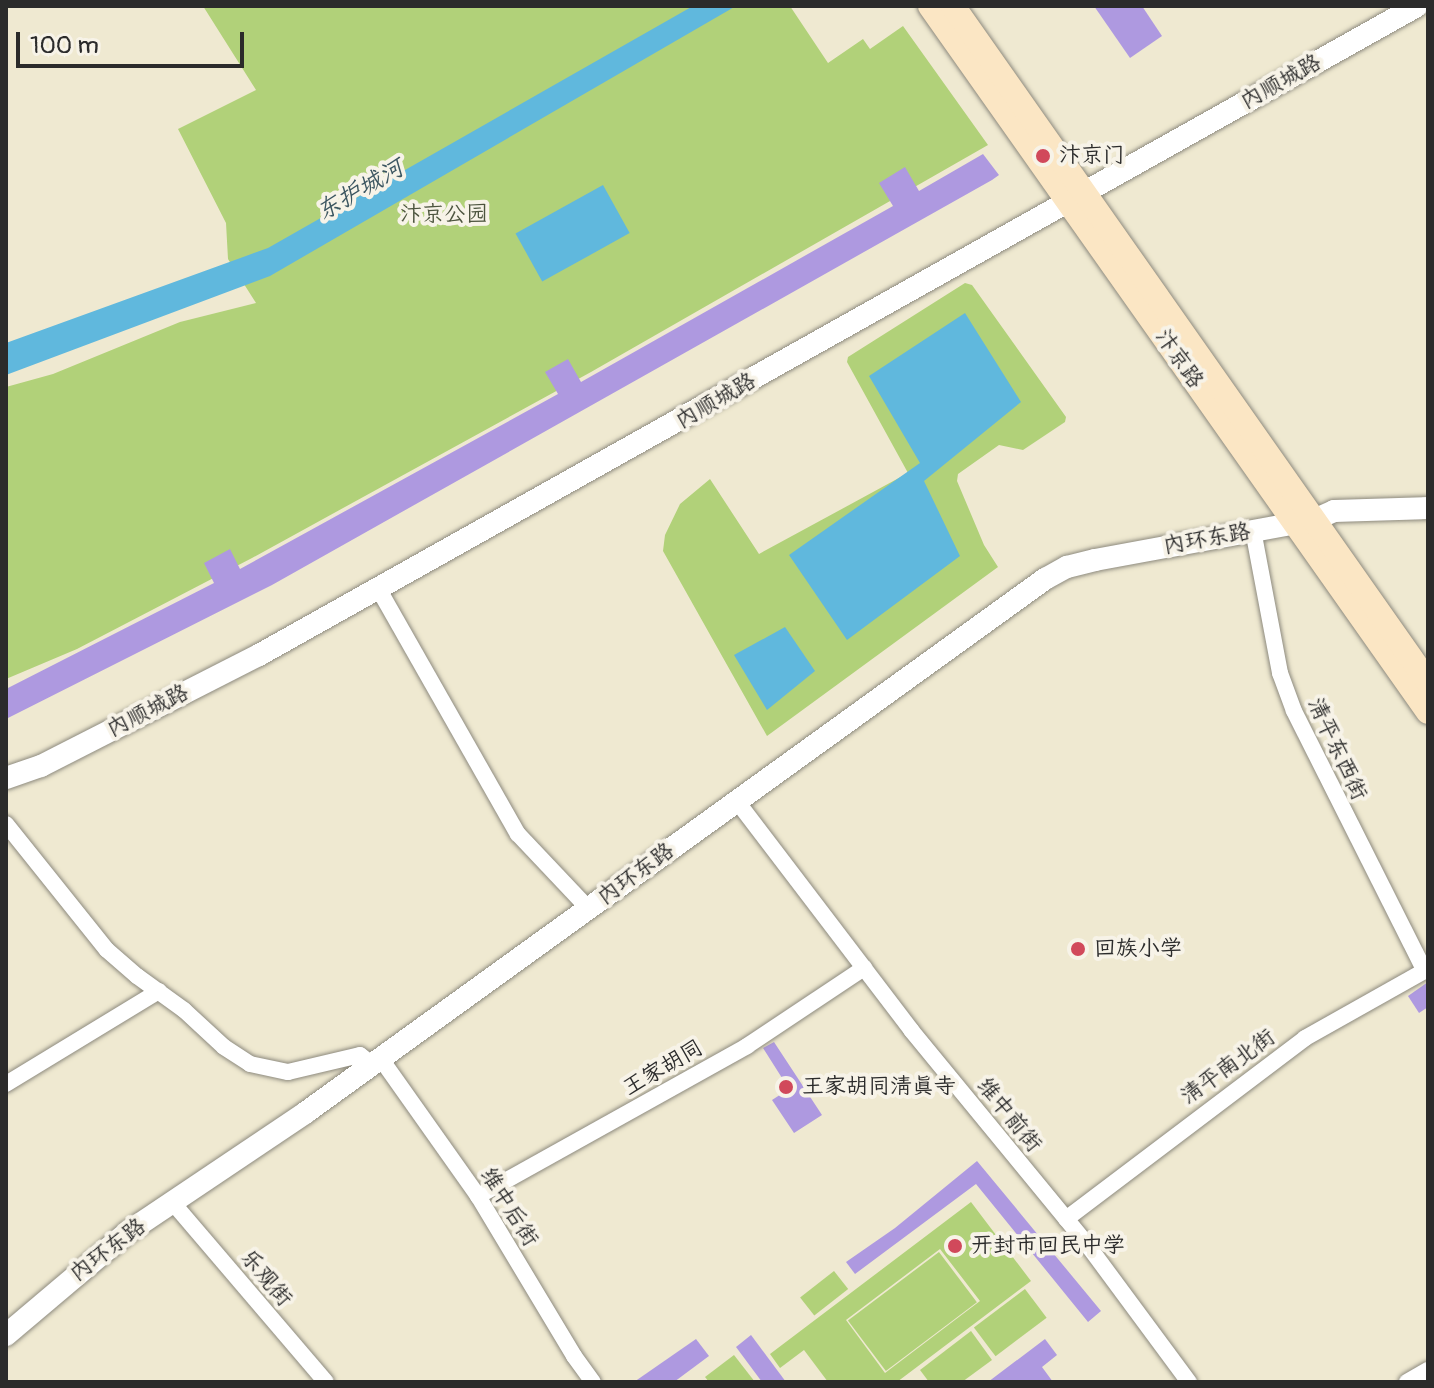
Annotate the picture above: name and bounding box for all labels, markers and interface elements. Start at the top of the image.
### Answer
scale bar [20,16,248,66]
text: 100 m [30,31,99,60]
street label: 内顺城路 [1236,49,1326,115]
place label: 汴京门 [1059,143,1125,169]
marker: 汴京门 [1034,147,1052,165]
water label: 东护城河 [311,154,409,226]
park label: 汴京公园 [400,202,488,228]
street label: 汴京路 [1149,324,1209,394]
street label: 内顺城路 [671,368,761,434]
street label: 内环东路 [1161,518,1253,560]
street label: 内顺城路 [103,679,193,743]
street label: 清平东西街 [1302,694,1372,804]
street label: 内环东路 [593,837,679,911]
place label: 回族小学 [1094,936,1182,962]
marker: 回族小学 [1069,940,1087,958]
street label: 清平南北街 [1176,1024,1280,1110]
street label: 王家胡同 [618,1035,708,1101]
street label: 维中前街 [971,1072,1047,1158]
place label: 王家胡同清真寺 [802,1074,956,1100]
marker: 王家胡同清真寺 [777,1078,795,1096]
street label: 维中后街 [474,1163,544,1251]
street label: 内环东路 [65,1213,151,1287]
place label: 开封市回民中学 [971,1233,1125,1259]
marker: 开封市回民中学 [946,1237,964,1255]
street label: 乐观街 [235,1244,297,1312]

